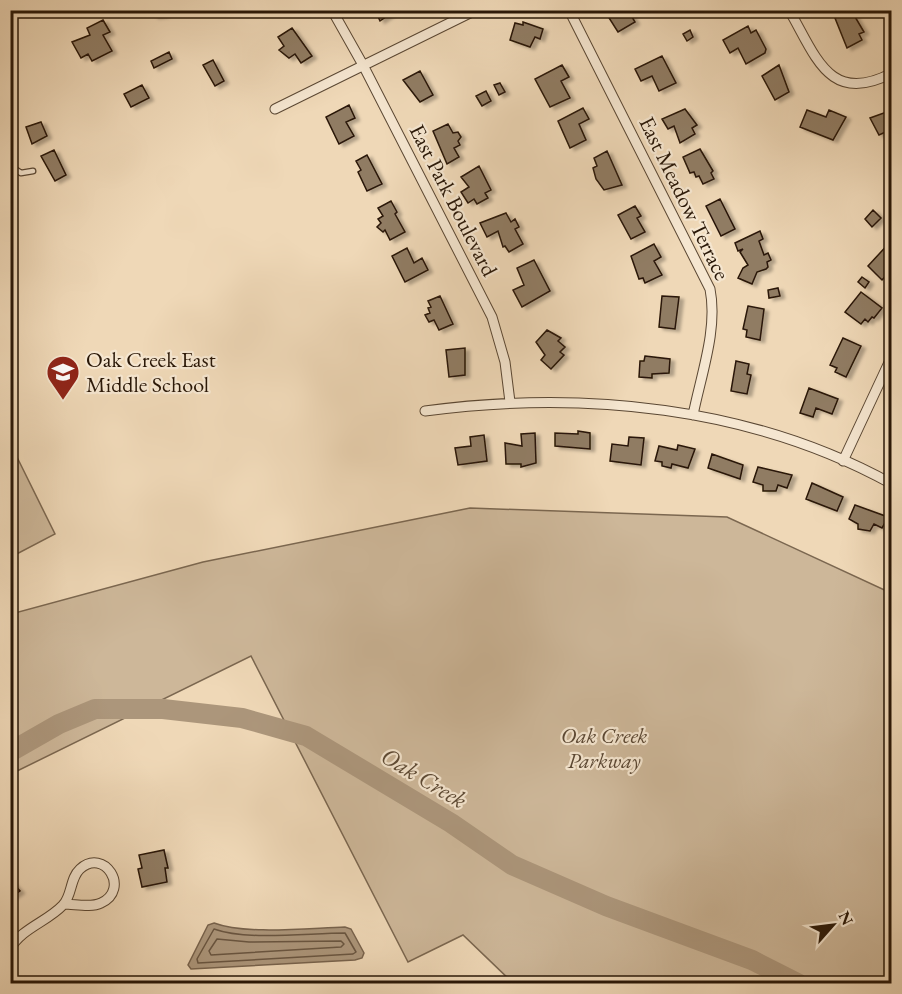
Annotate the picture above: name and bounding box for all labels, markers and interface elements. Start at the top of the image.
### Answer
street label: East Meadow Terrace [632,112,737,285]
street label: East Park Boulevard [403,119,505,282]
place label: Oak Creek East Middle School [86,345,216,399]
school or university icon: Oak Creek East Middle School [45,354,81,401]
park label: Oak Creek Parkway [561,721,647,775]
water label: Oak Creek [376,740,473,815]
north arrow [803,895,863,955]
text: N [833,908,858,929]

